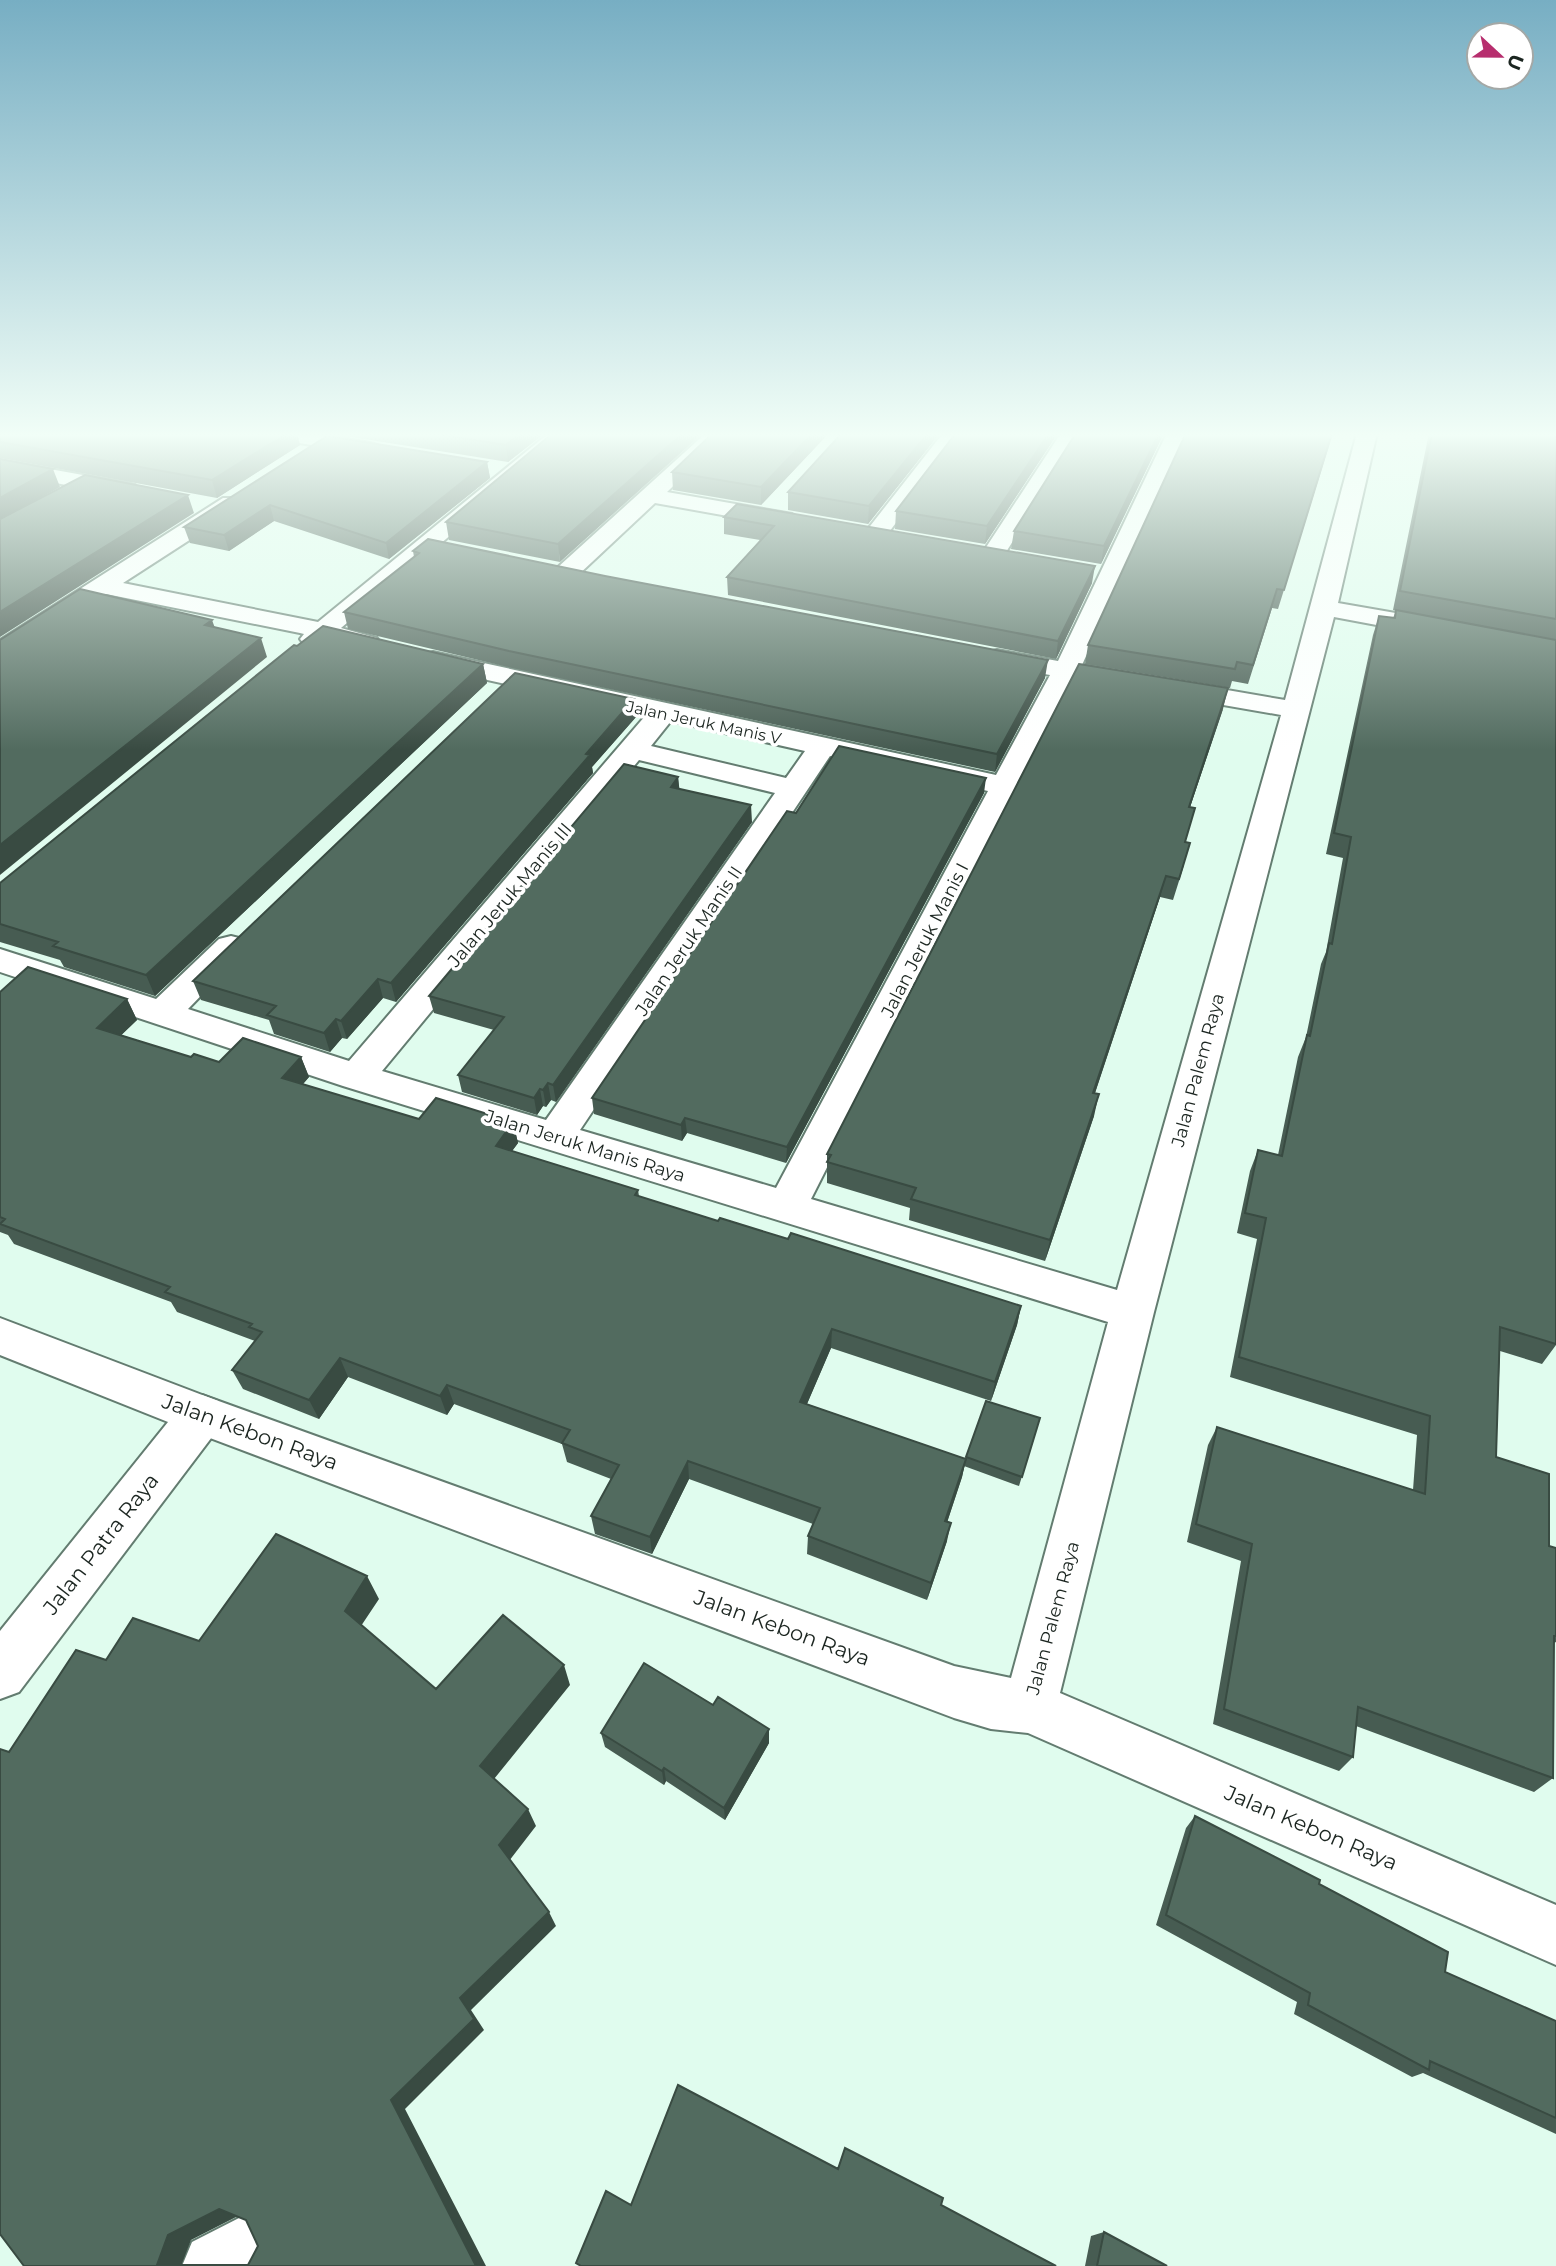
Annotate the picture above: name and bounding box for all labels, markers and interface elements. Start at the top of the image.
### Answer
north arrow [1465,21,1535,91]
text: U [1502,51,1529,73]
street label: Jalan Jeruk Manis V [624,697,784,748]
street label: Jalan Jeruk Manis III [443,818,577,972]
street label: Jalan Jeruk Manis I [876,859,973,1022]
street label: Jalan Jeruk Manis II [630,862,747,1021]
street label: Jalan Palem Raya [1167,991,1229,1150]
street label: Jalan Jeruk Manis Raya [481,1105,688,1187]
street label: Jalan Kebon Raya [158,1388,342,1475]
street label: Jalan Patra Raya [37,1468,163,1620]
street label: Jalan Palem Raya [1022,1539,1084,1698]
street label: Jalan Kebon Raya [690,1584,874,1671]
street label: Jalan Kebon Raya [1220,1779,1401,1875]

